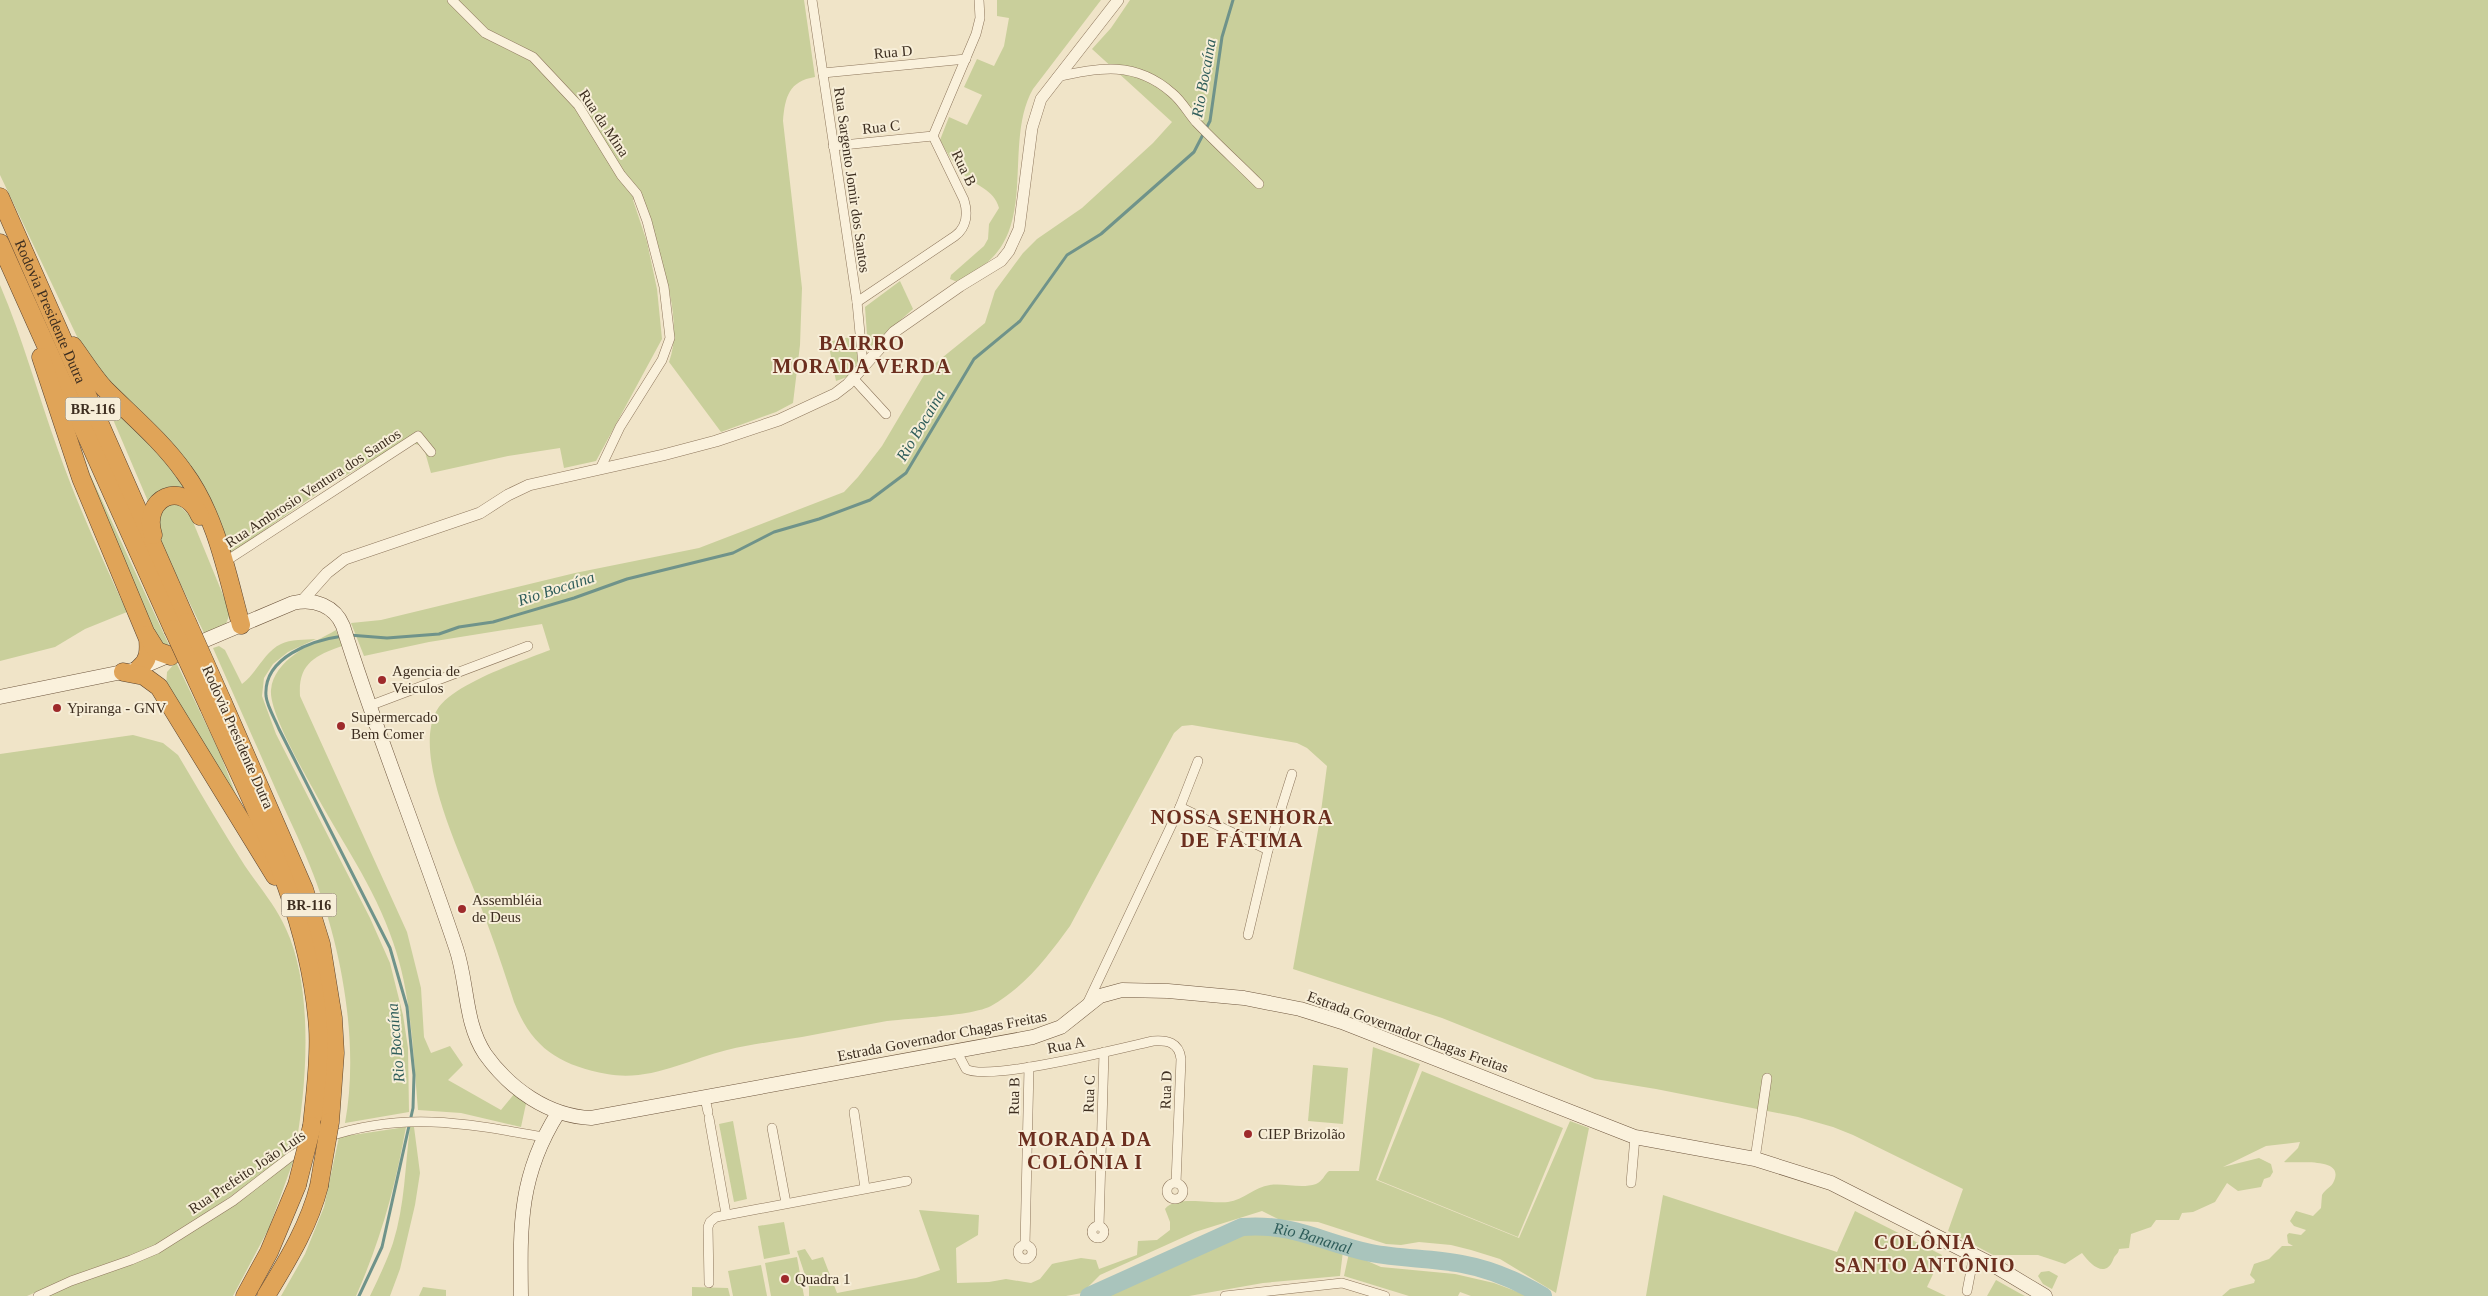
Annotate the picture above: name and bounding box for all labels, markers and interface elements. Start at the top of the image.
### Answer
water label: Rio Bocaína [1188,37,1219,120]
street label: Rua D [873,42,913,62]
street label: Rua da Mina [576,86,632,160]
street label: Rua Sargento Jomir dos Santos [831,86,873,274]
street label: Rua C [861,117,901,137]
street label: Rua B [948,147,980,189]
street label: Rodovia Presidente Dutra [12,237,89,386]
district label: BAIRRO MORADA VERDA [773,332,951,377]
water label: Rio Bocaína [892,387,948,465]
road number: BR-116 [66,398,120,420]
street label: Rua Ambrosio Ventura dos Santos [222,425,404,551]
water label: Rio Bocaína [515,568,597,609]
street label: Rodovia Presidente Dutra [199,663,277,811]
place label: Agencia de Veiculos [392,663,460,696]
marker: Agencia de Veiculos [376,674,388,686]
place label: Ypiranga - GNV [67,700,167,716]
marker: Ypiranga - GNV [51,702,63,714]
place label: Supermercado Bem Comer [351,709,438,742]
marker: Supermercado Bem Comer [335,720,347,732]
district label: NOSSA SENHORA DE FÁTIMA [1151,806,1333,851]
place label: Assembléia de Deus [472,892,542,925]
road number: BR-116 [282,894,336,916]
marker: Assembléia de Deus [456,903,468,915]
street label: Estrada Governador Chagas Freitas [1305,988,1511,1076]
water label: Rio Bocaína [384,1003,408,1084]
street label: Estrada Governador Chagas Freitas [836,1008,1048,1064]
street label: Rua A [1046,1033,1086,1056]
street label: Rua D [1157,1070,1175,1110]
street label: Rua C [1080,1075,1098,1113]
street label: Rua B [1006,1077,1022,1115]
place label: CIEP Brizolão [1258,1126,1345,1142]
street label: Rua Prefeito João Luís [186,1127,308,1217]
district label: MORADA DA COLÔNIA I [1018,1128,1152,1173]
marker: CIEP Brizolão [1242,1128,1254,1140]
water label: Rio Bananal [1272,1219,1354,1257]
district label: COLÔNIA SANTO ANTÔNIO [1834,1230,2016,1276]
place label: Quadra 1 [795,1271,850,1287]
marker: Quadra 1 [779,1273,791,1285]

